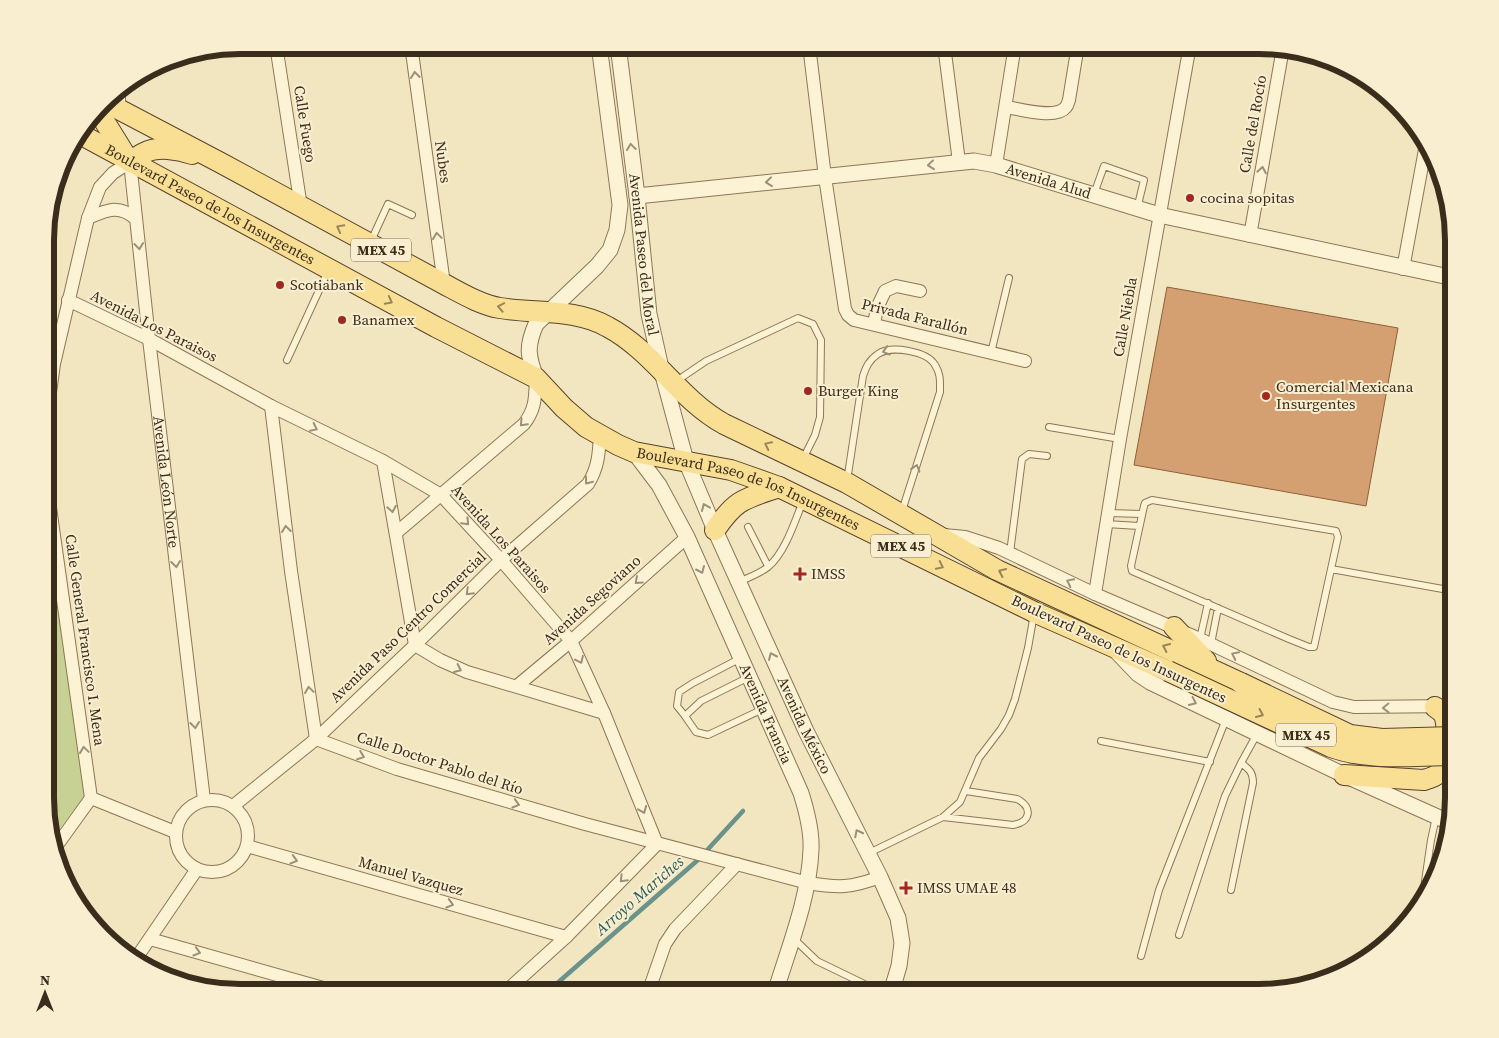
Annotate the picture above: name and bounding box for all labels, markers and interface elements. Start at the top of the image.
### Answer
one-way arrow [410,71,421,79]
street label: Calle del Rocío [1234,73,1271,174]
street label: Calle Fuego [289,84,322,164]
street label: Boulevard Paseo de los Insurgentes [102,139,319,270]
street label: Nubes [430,140,457,184]
one-way arrow [626,143,637,151]
street label: Avenida Alud [1003,158,1094,204]
one-way arrow [926,159,934,170]
one-way arrow [1256,166,1266,175]
street label: Avenida Paseo del Moral [624,172,665,338]
one-way arrow [765,177,773,188]
place label: cocina sopitas [1200,187,1294,208]
marker: cocina sopitas [1184,192,1196,204]
one-way arrow [336,224,345,234]
one-way arrow [432,232,443,240]
road number: MEX 45 [351,238,411,262]
one-way arrow [133,242,144,250]
place label: Scotiabank [290,274,364,295]
street label: Calle Niebla [1107,275,1142,358]
marker: Scotiabank [274,279,286,291]
street label: Avenida Los Paraisos [87,284,221,367]
street label: Privada Farallón [859,293,971,340]
one-way arrow [384,295,393,305]
one-way arrow [496,303,505,313]
place label: Banamex [352,309,415,330]
marker: Banamex [336,314,348,326]
one-way arrow [882,346,891,356]
place label: Comercial Mexicana Insurgentes [1276,376,1414,414]
place label: Burger King [818,380,899,401]
marker: Burger King [802,385,814,397]
marker: Comercial Mexicana Insurgentes [1260,390,1272,402]
street label: Avenida León Norte [148,415,185,549]
one-way arrow [520,418,529,427]
one-way arrow [309,421,318,431]
one-way arrow [764,441,773,451]
street label: Boulevard Paseo de los Insurgentes [635,442,864,535]
one-way arrow [910,465,920,473]
one-way arrow [585,476,594,485]
street label: Avenida Los Paraisos [447,480,556,598]
one-way arrow [701,503,712,512]
one-way arrow [386,505,396,514]
one-way arrow [460,516,469,525]
one-way arrow [281,525,292,533]
street label: Calle General Francisco I. Mena [60,533,111,747]
road number: MEX 45 [871,534,931,558]
street label: Avenida Paso Centro Comercial [325,546,491,707]
street label: Avenida Segoviano [538,550,645,649]
one-way arrow [170,560,181,568]
one-way arrow [935,560,944,570]
place label: IMSS [811,563,846,584]
one-way arrow [695,565,706,574]
marker: IMSS [793,567,807,581]
one-way arrow [998,568,1007,578]
one-way arrow [634,575,643,584]
one-way arrow [1066,578,1075,588]
one-way arrow [466,586,475,595]
street label: Boulevard Paseo de los Insurgentes [1008,589,1230,708]
one-way arrow [1162,643,1171,653]
one-way arrow [1231,651,1240,661]
one-way arrow [767,652,778,661]
one-way arrow [573,655,584,664]
street label: Avenida Francia [735,660,798,767]
one-way arrow [453,662,462,673]
street label: Avenida México [773,673,837,777]
one-way arrow [304,686,314,695]
one-way arrow [1188,696,1197,706]
one-way arrow [1382,702,1390,713]
one-way arrow [1255,708,1264,718]
one-way arrow [189,721,200,729]
road number: MEX 45 [1276,724,1336,746]
street label: Calle Doctor Pablo del Río [354,726,526,799]
one-way arrow [79,745,90,753]
one-way arrow [357,750,365,760]
one-way arrow [512,799,520,809]
one-way arrow [637,805,647,814]
one-way arrow [854,830,864,839]
water label: Arroyo Mariches [589,850,688,940]
street label: Manuel Vazquez [356,851,466,901]
one-way arrow [289,854,297,864]
one-way arrow [620,873,629,882]
place label: IMSS UMAE 48 [917,877,1016,898]
marker: IMSS UMAE 48 [899,881,913,895]
one-way arrow [446,899,454,909]
one-way arrow [193,946,202,957]
north arrow [20,968,70,1018]
text: N [40,970,50,990]

